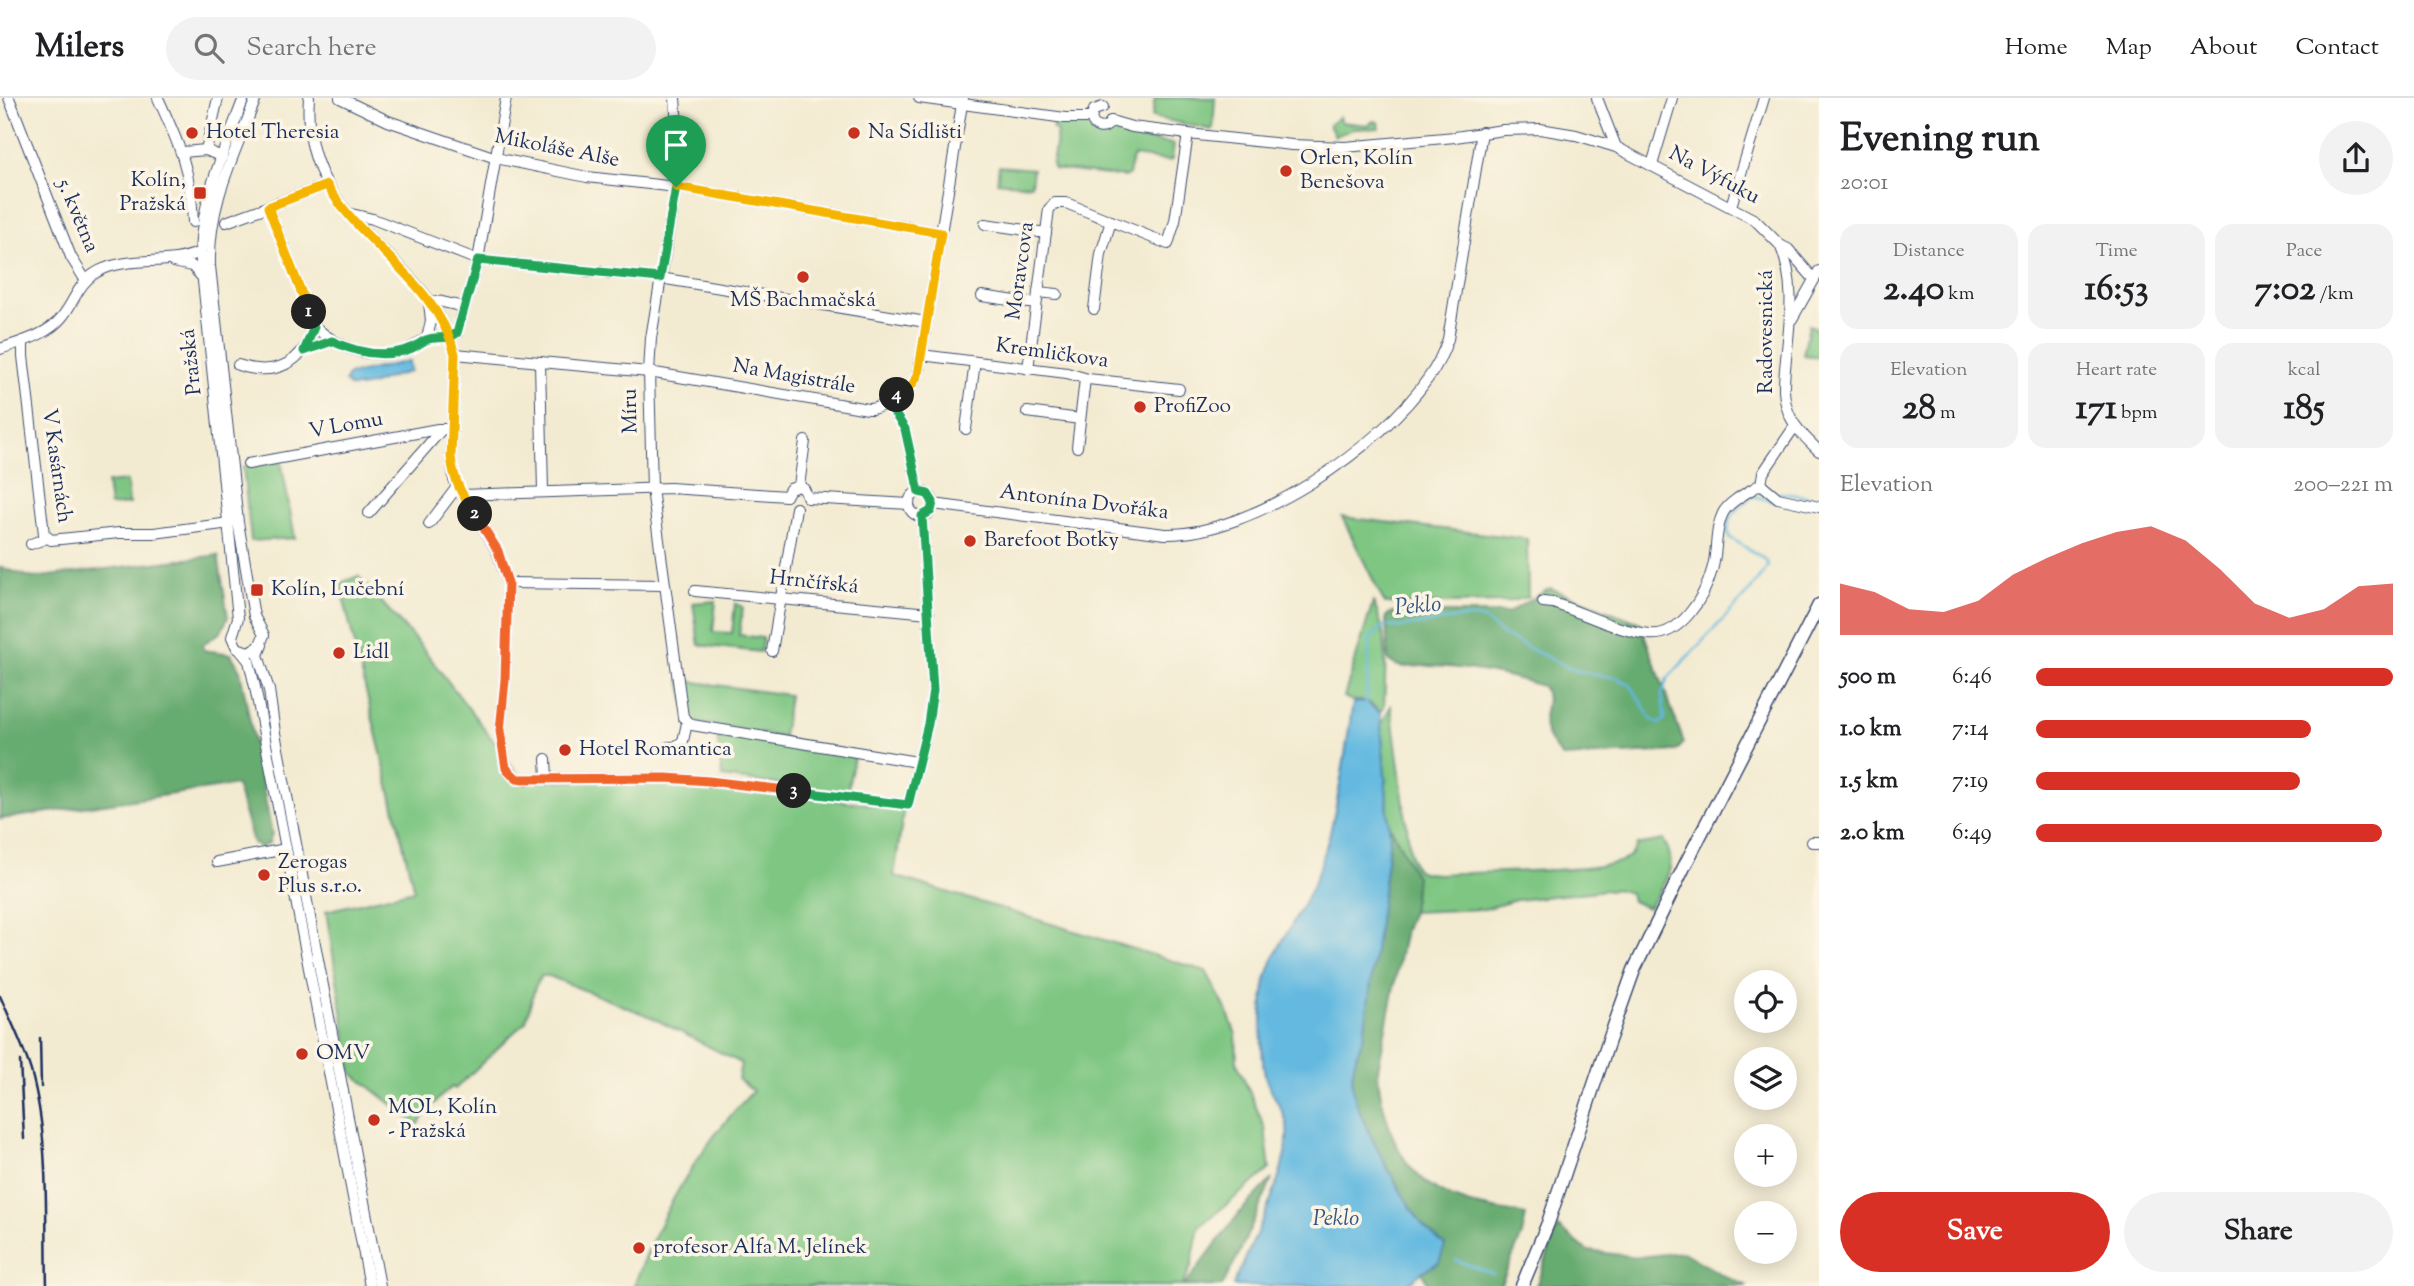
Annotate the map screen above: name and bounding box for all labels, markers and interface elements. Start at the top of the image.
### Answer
search box [166,17,656,80]
text: Milers [35,24,124,72]
icon: search [190,29,228,67]
text: Search here [246,30,377,67]
text: Home [2005,31,2068,65]
text: Map [2106,31,2152,65]
text: About [2190,31,2257,65]
text: Contact [2295,31,2379,65]
text: Evening run [1840,114,2040,168]
pin [646,115,706,187]
place label: Hotel Theresia [206,118,340,148]
place label: Na Sídlišti [868,118,962,148]
button: share [2319,121,2393,195]
street label: Mikoláše Alše [492,122,622,176]
marker: Hotel Theresia [184,125,200,141]
marker: Na Sídlišti [846,125,862,141]
icon: arrive [657,126,695,164]
street label: Na Výfuku [1663,139,1765,213]
place label: Orlen, Kolín Benešova [1300,144,1413,198]
marker: Orlen, Kolín Benešova [1278,163,1294,179]
place label: Kolín, Pražská [120,166,186,220]
text: 20:01 [1840,167,1888,200]
street label: 5. května [48,174,106,258]
marker: Kolín, Pražská [192,185,208,201]
street label: Moravcova [999,220,1043,322]
text: Distance [1893,238,1965,265]
text: Time [2095,238,2138,265]
text: Pace [2286,238,2322,265]
text: 2.40 [1883,265,1944,316]
text: 16:53 [2084,265,2149,316]
text: 7:02 [2255,265,2315,316]
marker: MŠ Bachmačská [795,269,811,285]
street label: Radovesnická [1752,270,1782,394]
text: km [1944,281,1974,308]
text: /km [2315,281,2354,308]
place label: MŠ Bachmačská [730,286,876,316]
pin: 1 [292,294,326,330]
text: 1 [305,298,312,325]
street label: Pražská [174,327,210,397]
street label: Kremličkova [994,331,1111,377]
street label: Na Magistrále [730,351,858,403]
text: Elevation [1890,357,1967,384]
text: Heart rate [2076,357,2157,384]
text: kcal [2288,357,2320,384]
pin: 4 [880,378,914,412]
text: 4 [892,381,901,408]
text: 28 [1902,384,1936,435]
text: 171 [2076,384,2117,435]
text: 185 [2283,384,2325,435]
street label: Míru [616,388,646,434]
place label: ProfiZoo [1154,392,1231,422]
marker: ProfiZoo [1132,399,1148,415]
text: m [1936,400,1956,427]
text: bpm [2117,400,2157,427]
street label: V Lomu [307,405,385,447]
street label: V Kasárnách [33,407,79,525]
text: Elevation [1840,469,1933,502]
text: 200–221 m [2293,469,2393,502]
street label: Antonína Dvořáka [998,478,1171,528]
pin: 2 [458,496,492,532]
text: 2 [470,500,479,527]
place label: Barefoot Botky [984,526,1119,556]
marker: Barefoot Botky [962,533,978,549]
street label: Hrnčířská [768,563,860,603]
place label: Kolín, Lučební [271,575,404,605]
marker: Kolín, Lučební [249,582,265,598]
water label: Peklo [1393,589,1443,625]
place label: Lidl [353,638,389,668]
marker: Lidl [331,645,347,661]
text: 500 m [1840,661,1896,694]
text: 6:46 [1952,661,1992,694]
text: 1.0 km [1840,713,1902,746]
text: 7:14 [1952,713,1989,746]
place label: Hotel Romantica [579,735,732,765]
marker: Hotel Romantica [557,742,573,758]
text: 1.5 km [1840,765,1898,798]
text: 7:19 [1952,765,1988,798]
pin: 3 [776,774,812,808]
text: 3 [790,777,797,804]
text: 2.0 km [1840,817,1905,850]
text: 6:49 [1952,817,1992,850]
place label: Zerogas Plus s.r.o. [278,848,362,902]
marker: Zerogas Plus s.r.o. [256,867,272,883]
map controls [1734,970,1797,1264]
button: locate [1734,970,1797,1033]
place label: OMV [316,1039,370,1069]
marker: OMV [294,1046,310,1062]
button: layers [1734,1047,1797,1110]
place label: MOL, Kolín - Pražská [388,1093,497,1147]
marker: MOL, Kolín - Pražská [366,1112,382,1128]
button: + [1734,1124,1797,1187]
button: Save [1840,1192,2110,1272]
button: Share [2124,1192,2393,1272]
button: − [1734,1201,1797,1264]
water label: Peklo [1313,1203,1359,1236]
place label: profesor Alfa M. Jelínek [653,1233,868,1263]
marker: profesor Alfa M. Jelínek [631,1240,647,1256]

